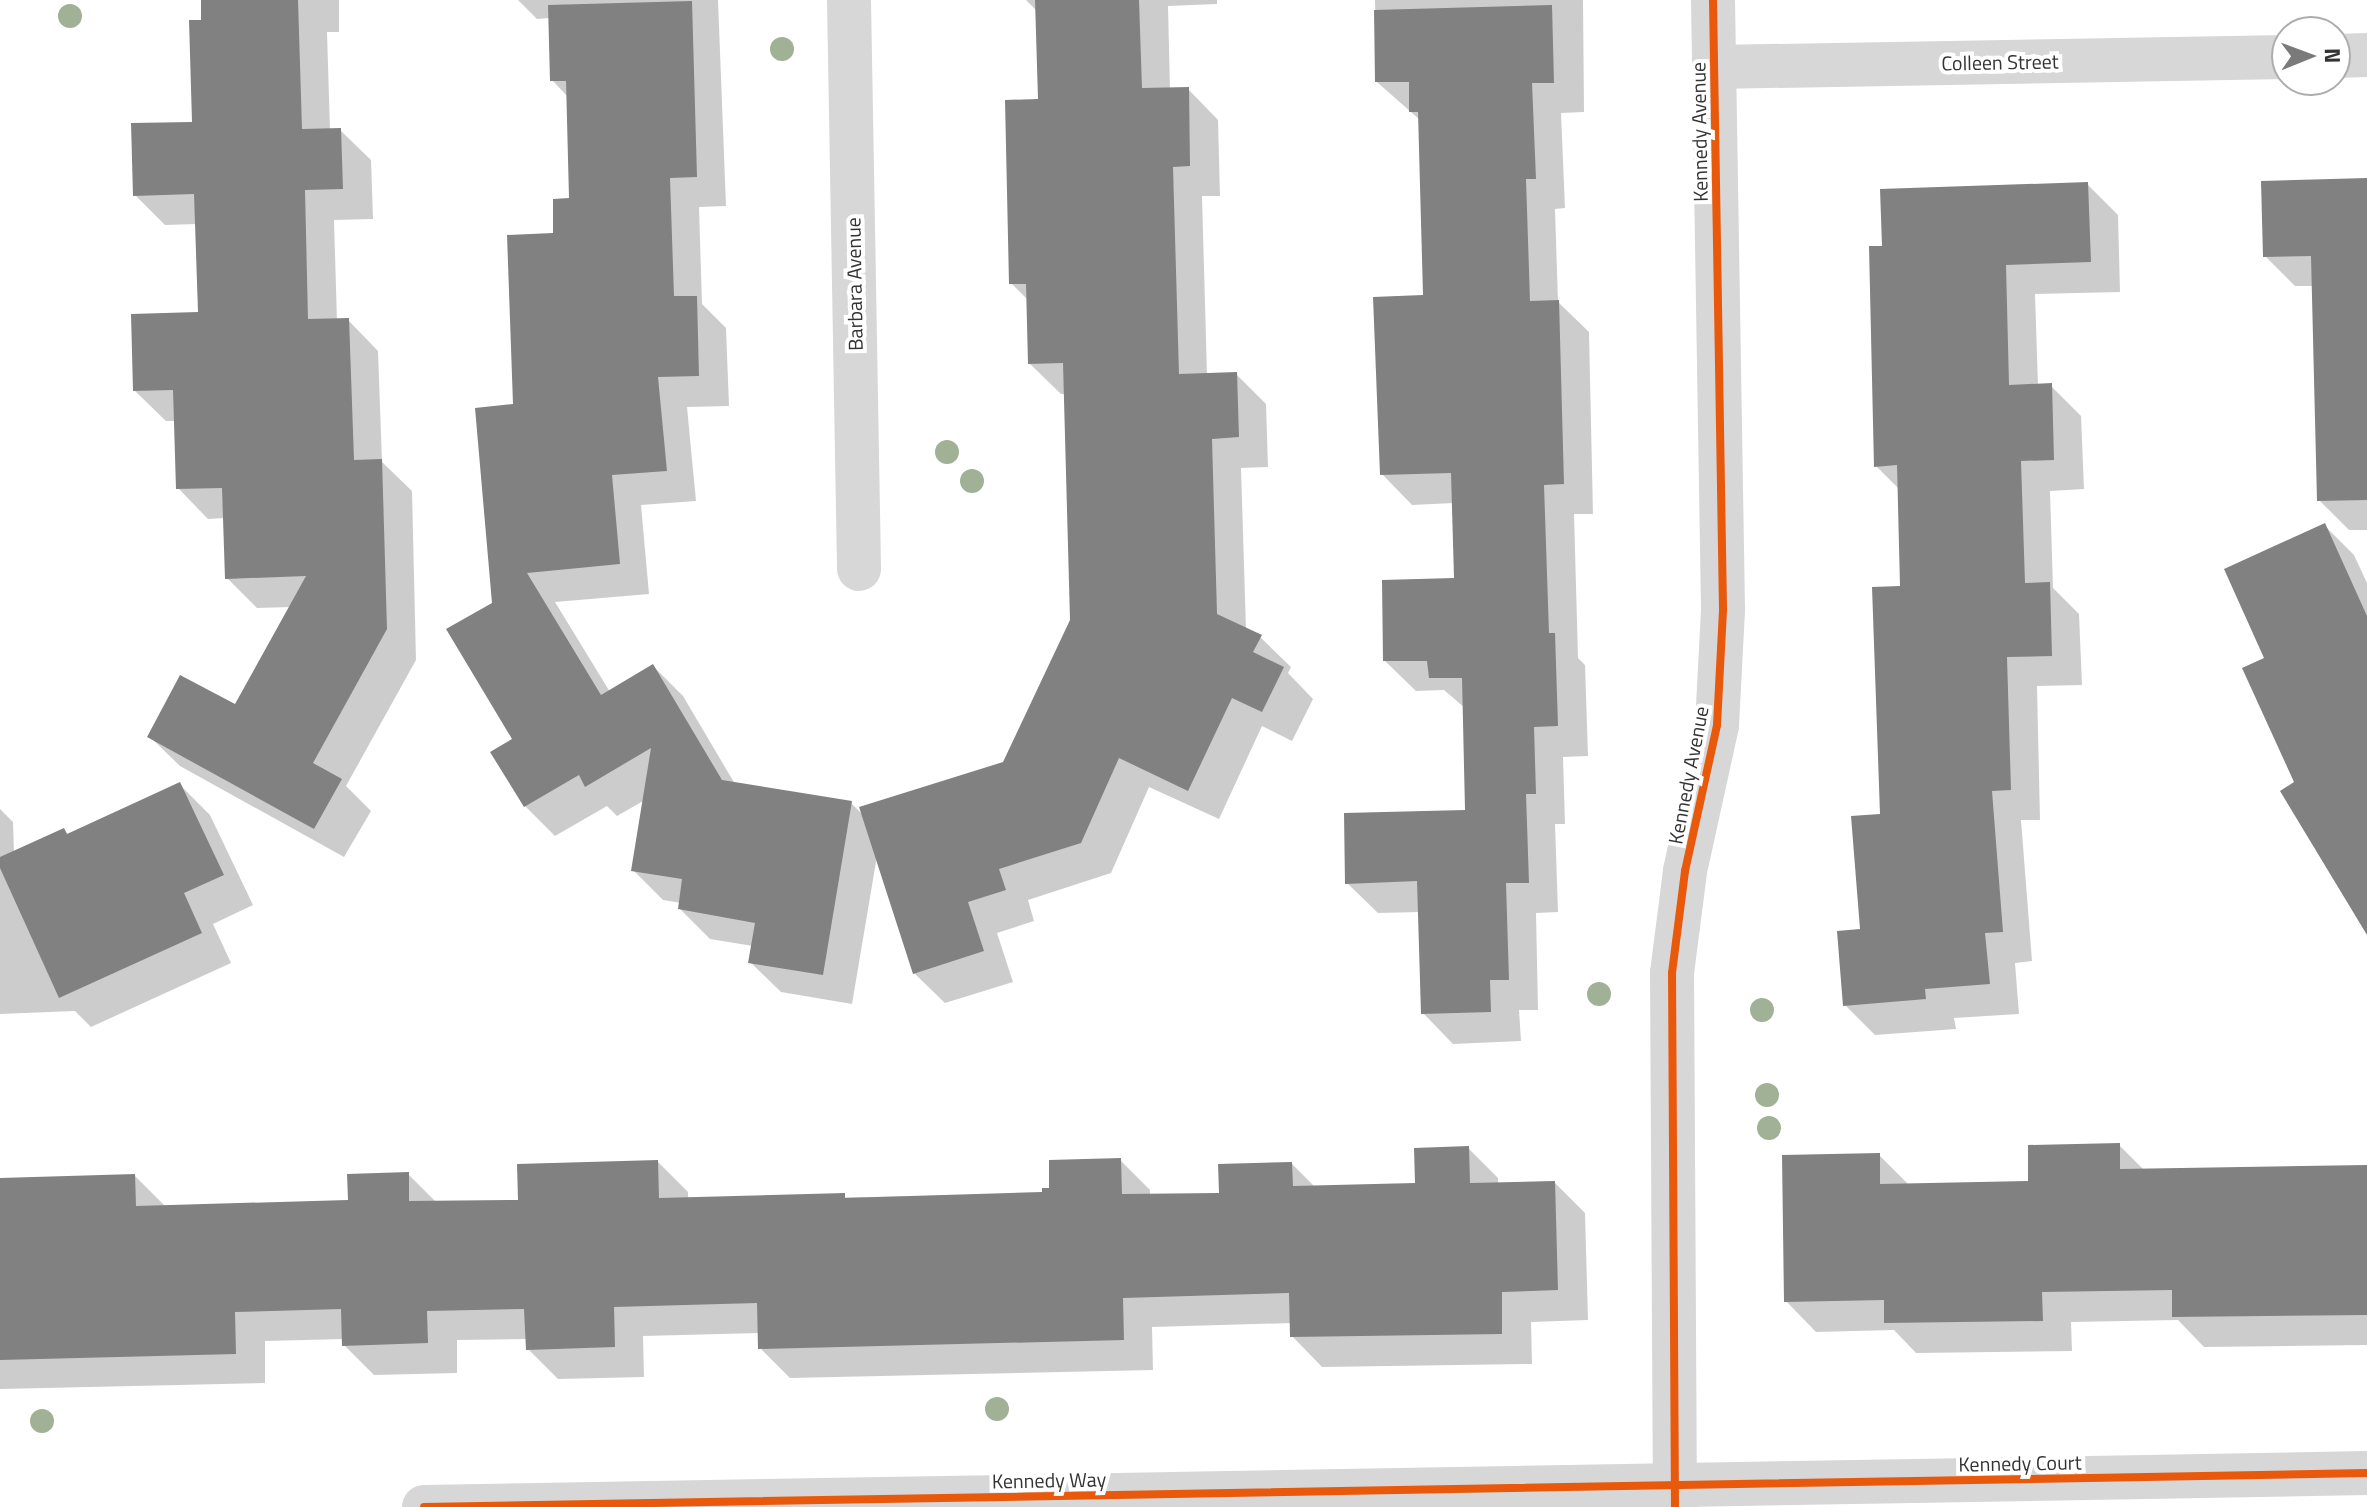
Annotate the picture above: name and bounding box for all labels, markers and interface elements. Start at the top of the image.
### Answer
north arrow [2271,16,2351,96]
text: N [2316,48,2350,64]
street label: Colleen Street [1941,49,2059,75]
street label: Kennedy Avenue [1686,62,1712,202]
street label: Barbara Avenue [841,217,867,351]
street label: Kennedy Avenue [1663,704,1713,846]
street label: Kennedy Court [1958,1450,2082,1476]
street label: Kennedy Way [992,1467,1106,1493]

